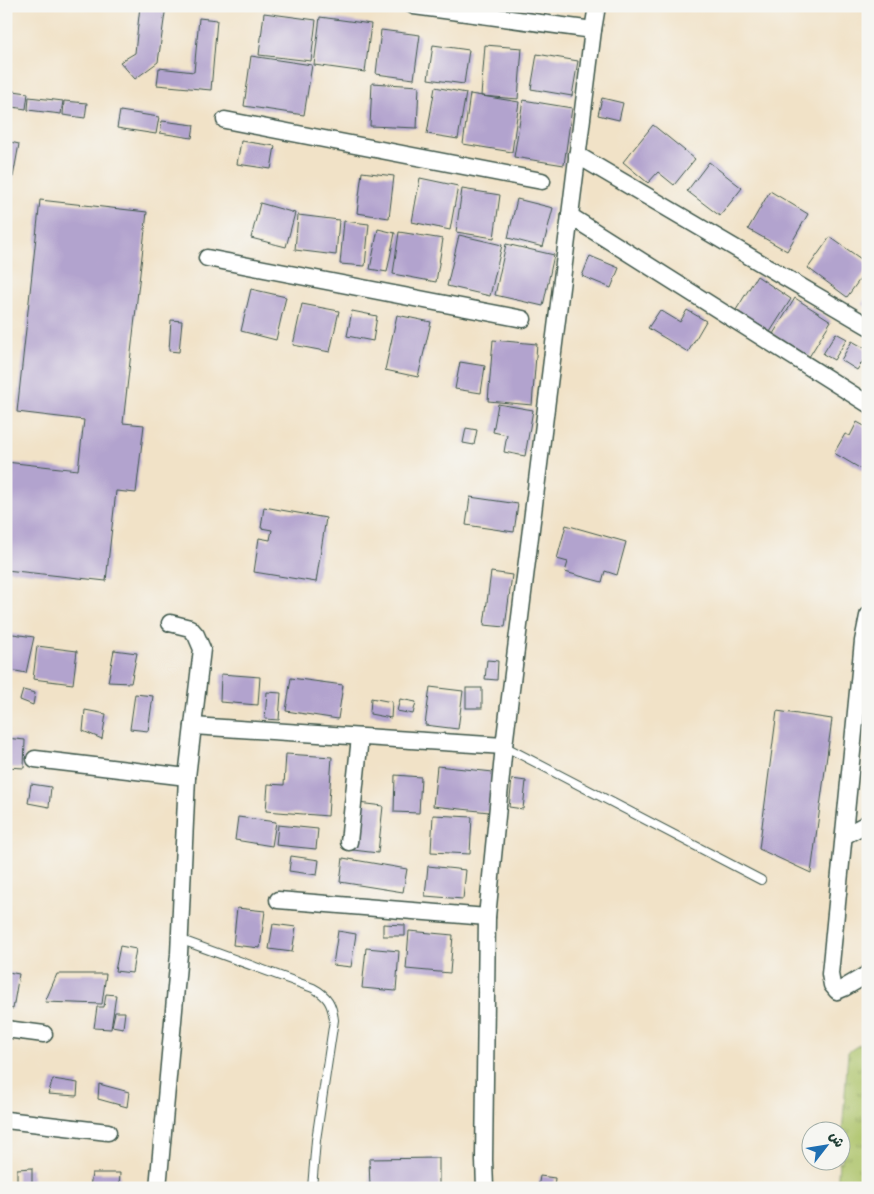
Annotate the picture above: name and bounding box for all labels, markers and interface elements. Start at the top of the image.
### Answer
north arrow [802,1122,852,1172]
text: ش [824,1130,846,1152]

